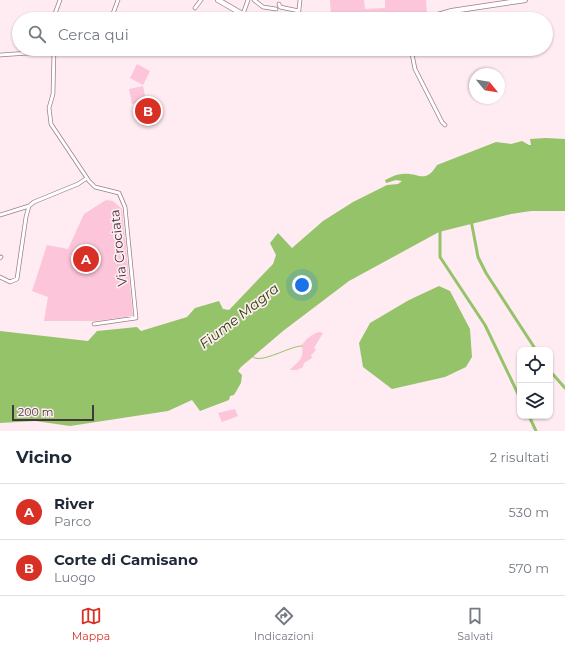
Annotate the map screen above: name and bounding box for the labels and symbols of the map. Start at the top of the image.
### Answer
north arrow [469,68,505,104]
pin: B [135,96,161,126]
street label: Via Crociata [106,209,130,287]
pin: A [73,244,99,274]
your location [292,275,312,295]
water label: Fiume Magra [195,279,283,353]
scale bar [12,403,94,422]

